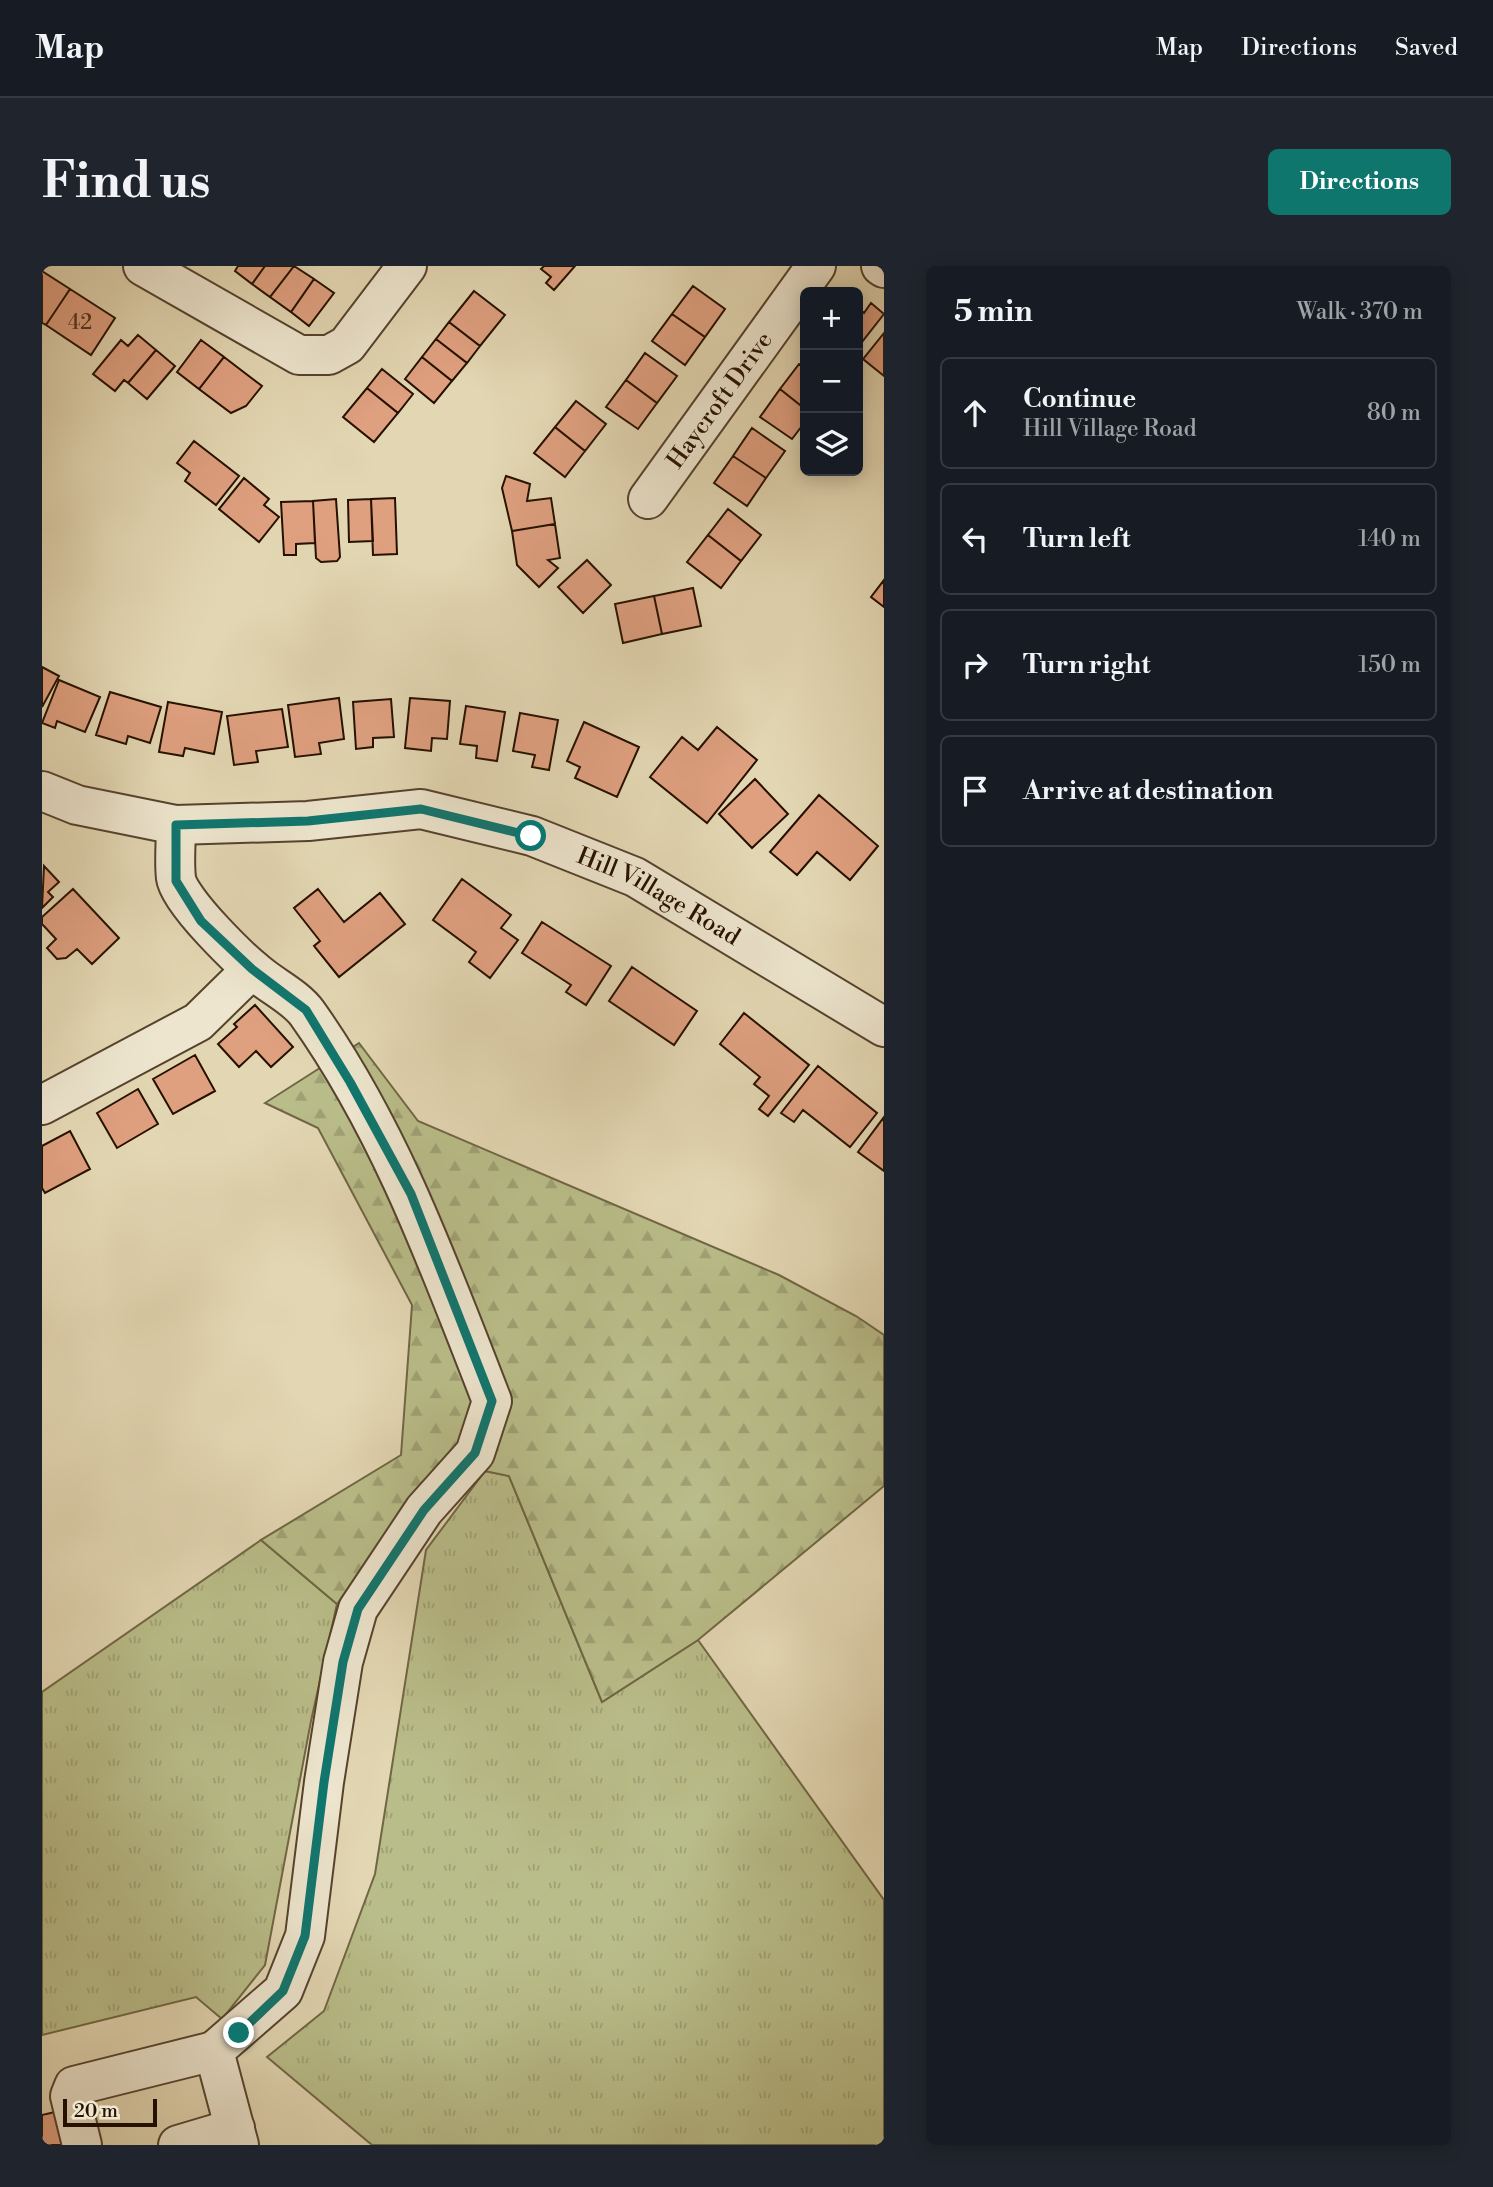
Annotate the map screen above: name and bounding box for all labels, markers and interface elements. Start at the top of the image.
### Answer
text: Map [35,28,104,69]
text: Map [1156,33,1203,63]
text: Directions [1241,33,1357,63]
text: Saved [1395,33,1458,63]
button: Directions [1268,149,1451,215]
text: Find us [42,152,211,213]
map controls [800,287,863,476]
button: + [800,287,863,350]
text: 5 min [954,293,1033,331]
text: Walk · 370 m [1296,298,1423,326]
house number: 42 [68,310,92,336]
street label: Haycroft Drive [661,326,780,475]
button: − [800,350,863,413]
text: Continue [1023,383,1136,415]
icon: ahead [956,394,994,432]
text: 80 m [1367,399,1421,427]
button: layers [800,413,863,476]
text: Hill Village Road [1023,415,1197,443]
icon: left [956,520,994,558]
text: Turn left [1023,523,1131,555]
text: 140 m [1358,525,1421,553]
icon: right [956,646,994,684]
text: Turn right [1023,649,1151,681]
text: 150 m [1358,651,1421,679]
icon: arrive [956,772,994,810]
text: Arrive at destination [1023,775,1273,807]
route start [515,820,546,851]
street label: Hill Village Road [572,841,745,953]
route end [223,2017,254,2048]
scale bar [63,2096,158,2128]
text: 20 m [74,2099,118,2123]

